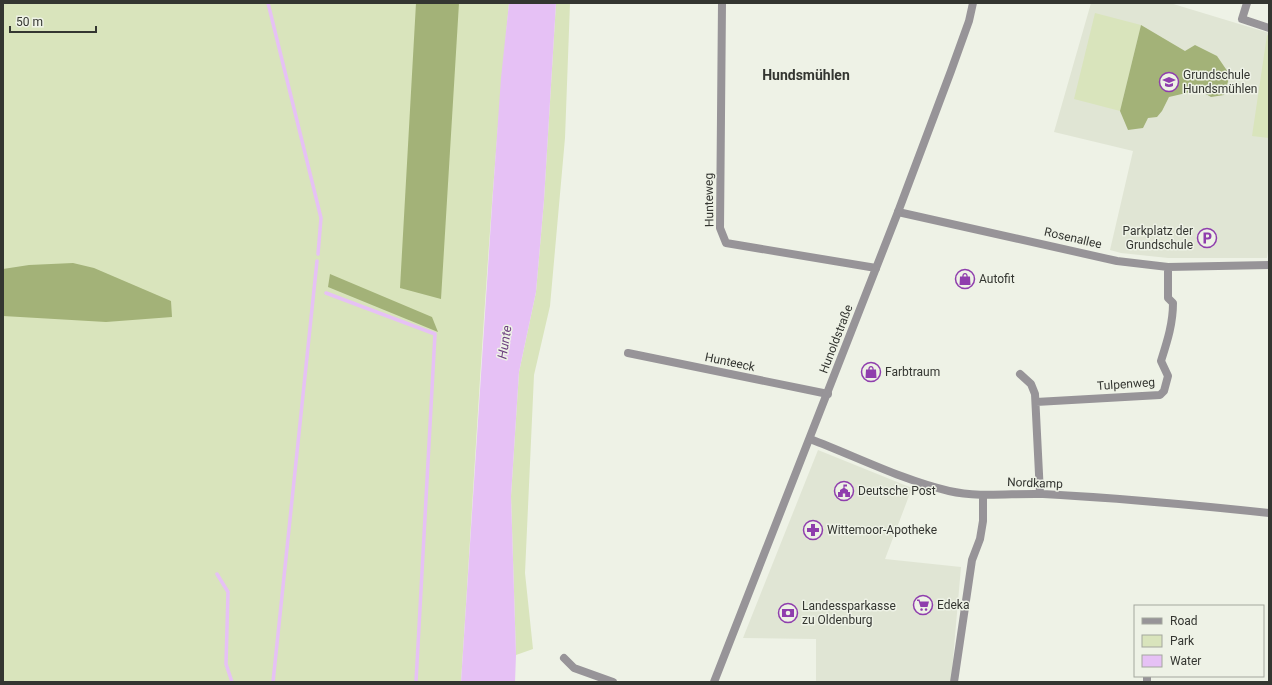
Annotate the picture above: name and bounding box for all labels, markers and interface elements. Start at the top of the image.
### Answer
scale bar [10,8,96,34]
text: 50 m [16,15,43,29]
district label: Hundsmühlen [762,67,850,83]
place label: Grundschule Hundsmühlen [1183,68,1257,96]
school or university icon: Grundschule Hundsmühlen [1158,71,1180,93]
street label: Hunteweg [702,173,716,227]
place label: Parkplatz der Grundschule [1123,224,1193,252]
street label: Rosenallee [1043,225,1103,251]
parking icon: Parkplatz der Grundschule [1196,227,1218,249]
shop icon: Autofit [954,268,976,290]
place label: Autofit [979,272,1015,286]
street label: Hunoldstraße [817,303,855,375]
water label: Hunte [494,324,515,360]
street label: Hunteeck [704,350,757,374]
shop icon: Farbtraum [860,361,882,383]
place label: Farbtraum [885,365,940,379]
street label: Tulpenweg [1097,375,1155,393]
street label: Nordkamp [1007,475,1063,491]
public building icon: Deutsche Post [833,480,855,502]
place label: Deutsche Post [858,484,936,498]
pharmacy icon: Wittemoor-Apotheke [802,519,824,541]
place label: Wittemoor-Apotheke [827,523,937,537]
supermarket icon: Edeka [912,594,934,616]
place label: Edeka [937,598,969,612]
place label: Landessparkasse zu Oldenburg [802,599,896,627]
bank icon: Landessparkasse zu Oldenburg [777,602,799,624]
legend [1134,605,1264,677]
text: Road [1170,614,1198,628]
text: Park [1170,634,1195,648]
text: Water [1170,654,1201,668]

